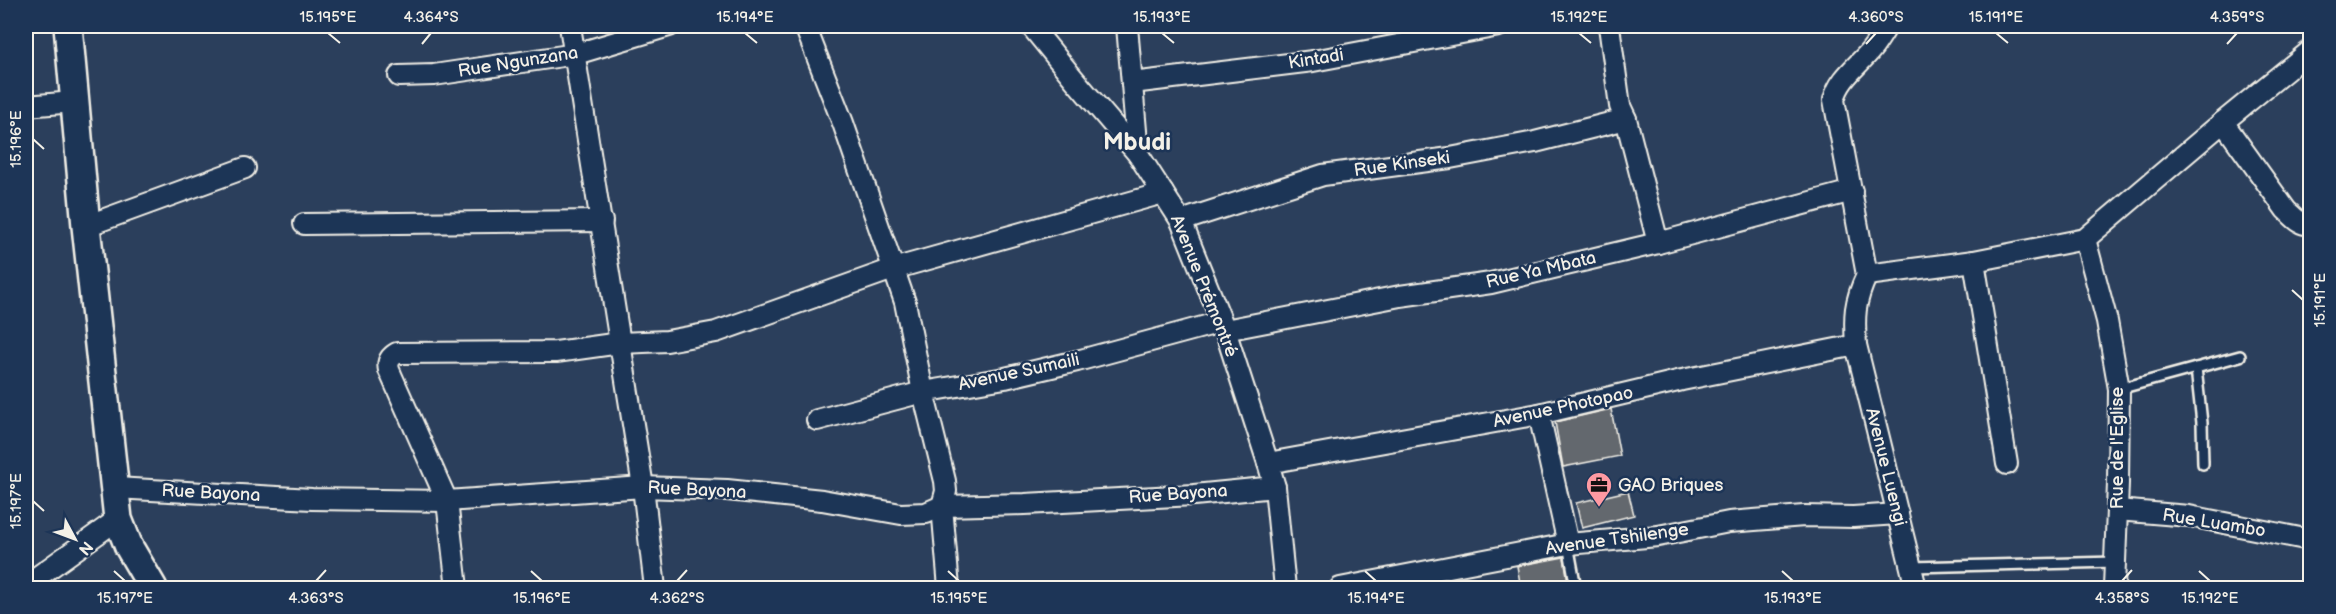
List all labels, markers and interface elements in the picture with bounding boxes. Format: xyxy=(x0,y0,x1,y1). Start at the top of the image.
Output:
text: 15.195°E xyxy=(299,8,357,27)
text: 4.364°S xyxy=(403,8,459,27)
text: 15.194°E xyxy=(716,8,774,27)
text: 15.193°E xyxy=(1133,8,1191,27)
text: 15.192°E xyxy=(1551,8,1608,27)
text: 4.360°S xyxy=(1848,8,1904,27)
text: 15.191°E xyxy=(1969,8,2023,27)
text: 4.359°S xyxy=(2210,8,2264,27)
street label: Rue Ngunzana xyxy=(456,42,580,82)
street label: Kintadi xyxy=(1287,44,1345,74)
text: 15.196°E xyxy=(7,110,26,168)
district label: Mbudi xyxy=(1103,128,1171,157)
street label: Rue Kinseki xyxy=(1353,147,1451,181)
street label: Avenue Prémontré xyxy=(1166,212,1242,360)
street label: Rue Ya Mbata xyxy=(1484,247,1598,293)
text: 15.191°E xyxy=(2311,273,2330,327)
street label: Avenue Sumaili xyxy=(956,349,1082,395)
street label: Avenue Photopao xyxy=(1491,382,1635,432)
street label: Rue de l'Eglise xyxy=(2107,387,2128,509)
street label: Avenue Luengi xyxy=(1861,406,1911,528)
office icon: GAO Briques xyxy=(1584,470,1614,508)
text: 15.197°E xyxy=(7,473,26,529)
place label: GAO Briques xyxy=(1618,475,1724,496)
street label: Rue Bayona xyxy=(647,477,747,503)
street label: Rue Bayona xyxy=(161,480,261,506)
street label: Rue Bayona xyxy=(1128,480,1228,508)
street label: Rue Luambo xyxy=(2161,504,2267,542)
north arrow xyxy=(45,509,105,569)
street label: Avenue Tshilenge xyxy=(1544,519,1690,559)
text: N xyxy=(74,537,96,559)
text: 15.197°E xyxy=(97,589,153,608)
text: 4.363°S xyxy=(288,589,344,608)
text: 15.196°E xyxy=(513,589,571,608)
text: 4.362°S xyxy=(650,589,704,608)
text: 15.195°E xyxy=(930,589,988,608)
text: 15.194°E xyxy=(1347,589,1405,608)
text: 15.193°E xyxy=(1764,589,1822,608)
text: 4.358°S xyxy=(2095,589,2149,608)
text: 15.192°E xyxy=(2182,589,2239,608)

